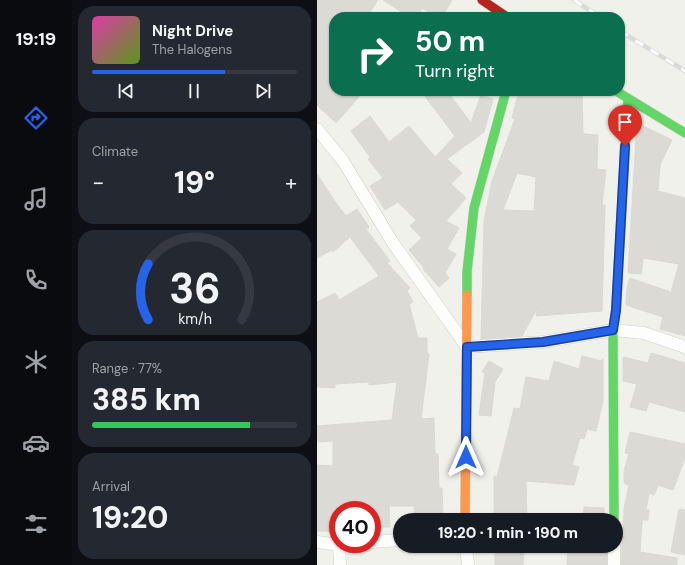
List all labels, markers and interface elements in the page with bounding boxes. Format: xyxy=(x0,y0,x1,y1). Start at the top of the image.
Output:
text: Night Drive xyxy=(152,21,233,41)
text: 50 m xyxy=(415,23,485,60)
text: 19:19 xyxy=(16,27,56,51)
icon: right xyxy=(349,28,401,80)
text: The Halogens xyxy=(152,41,232,58)
text: Turn right xyxy=(415,59,495,83)
icon: previous xyxy=(115,80,137,102)
icon: pause xyxy=(183,80,205,102)
icon: next xyxy=(252,80,274,102)
icon: directions xyxy=(22,104,50,132)
pin xyxy=(608,105,642,146)
icon: arrive xyxy=(614,111,636,133)
text: Climate xyxy=(92,143,138,160)
text: 19° xyxy=(174,163,215,202)
text: − xyxy=(92,168,104,197)
text: + xyxy=(285,168,297,197)
icon: music xyxy=(22,185,50,213)
text: 36 xyxy=(169,262,220,316)
icon: phone xyxy=(22,266,50,294)
text: km/h xyxy=(178,310,211,328)
icon: climate xyxy=(22,348,50,376)
text: Range · 77% xyxy=(92,360,162,377)
text: 385 km xyxy=(92,380,201,419)
icon: car xyxy=(22,429,50,457)
position arrow xyxy=(445,436,487,478)
text: Arrival xyxy=(92,478,130,495)
text: 19:20 xyxy=(92,498,168,537)
speed limit sign: 40 xyxy=(329,501,381,553)
icon: filters xyxy=(22,510,50,538)
text: 19:20 · 1 min · 190 m xyxy=(438,523,578,543)

